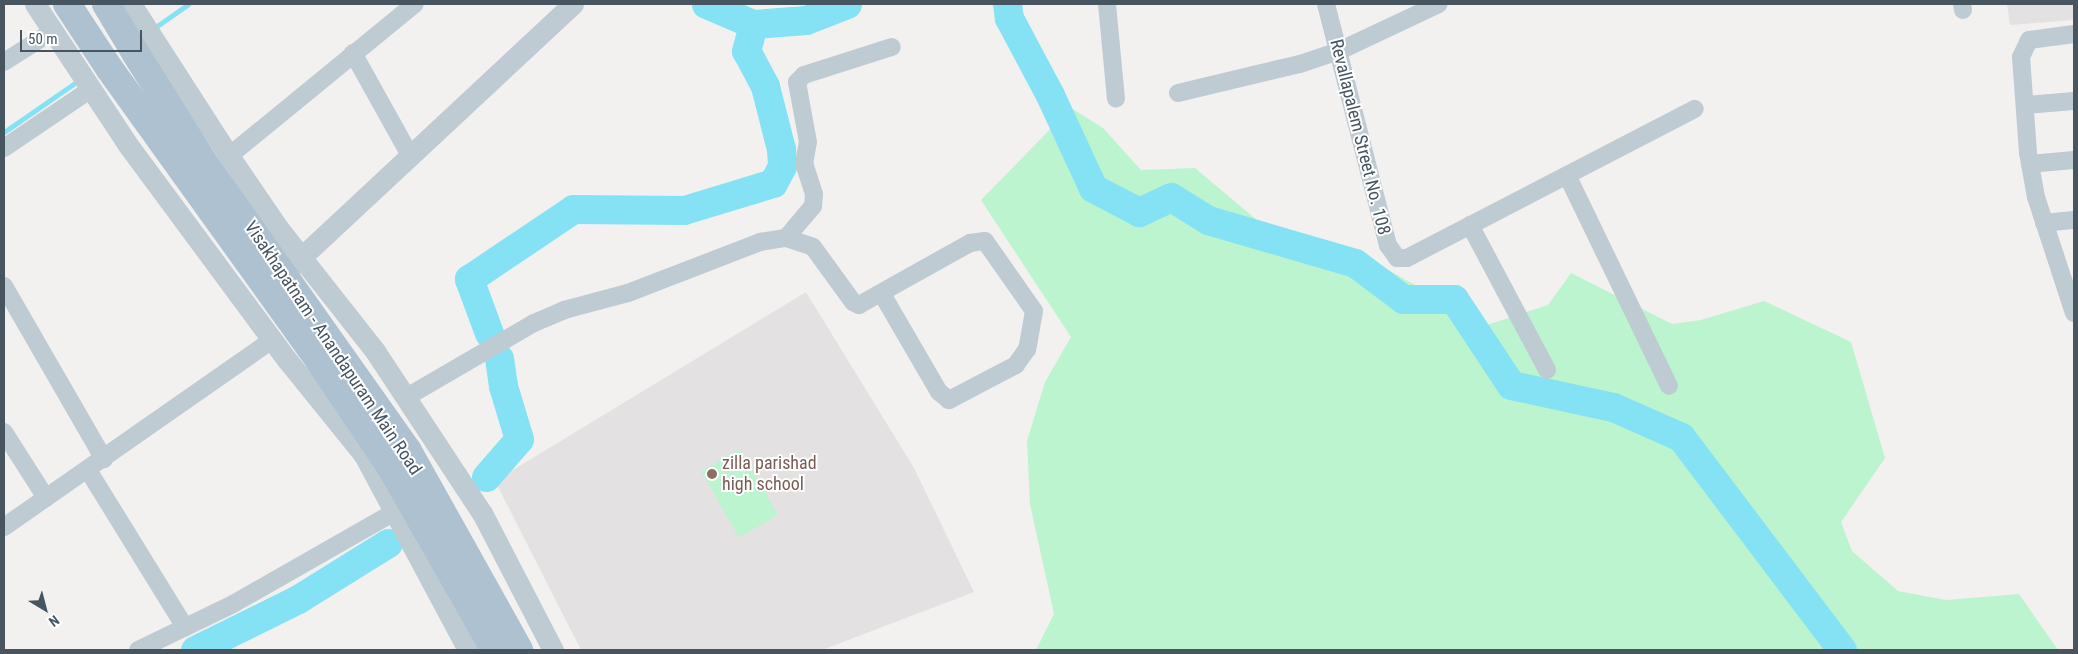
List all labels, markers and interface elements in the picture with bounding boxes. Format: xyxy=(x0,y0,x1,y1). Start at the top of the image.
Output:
scale bar xyxy=(22,20,145,52)
text: 50 m xyxy=(28,30,58,48)
street label: Revallapalem Street No. 108 xyxy=(1325,37,1395,237)
street label: Visakhapatnam - Anandapuram Main Road xyxy=(240,217,426,479)
place label: zilla parishad high school xyxy=(722,453,817,496)
marker: zilla parishad high school xyxy=(706,468,718,480)
north arrow xyxy=(20,584,70,634)
text: N xyxy=(46,612,62,630)

